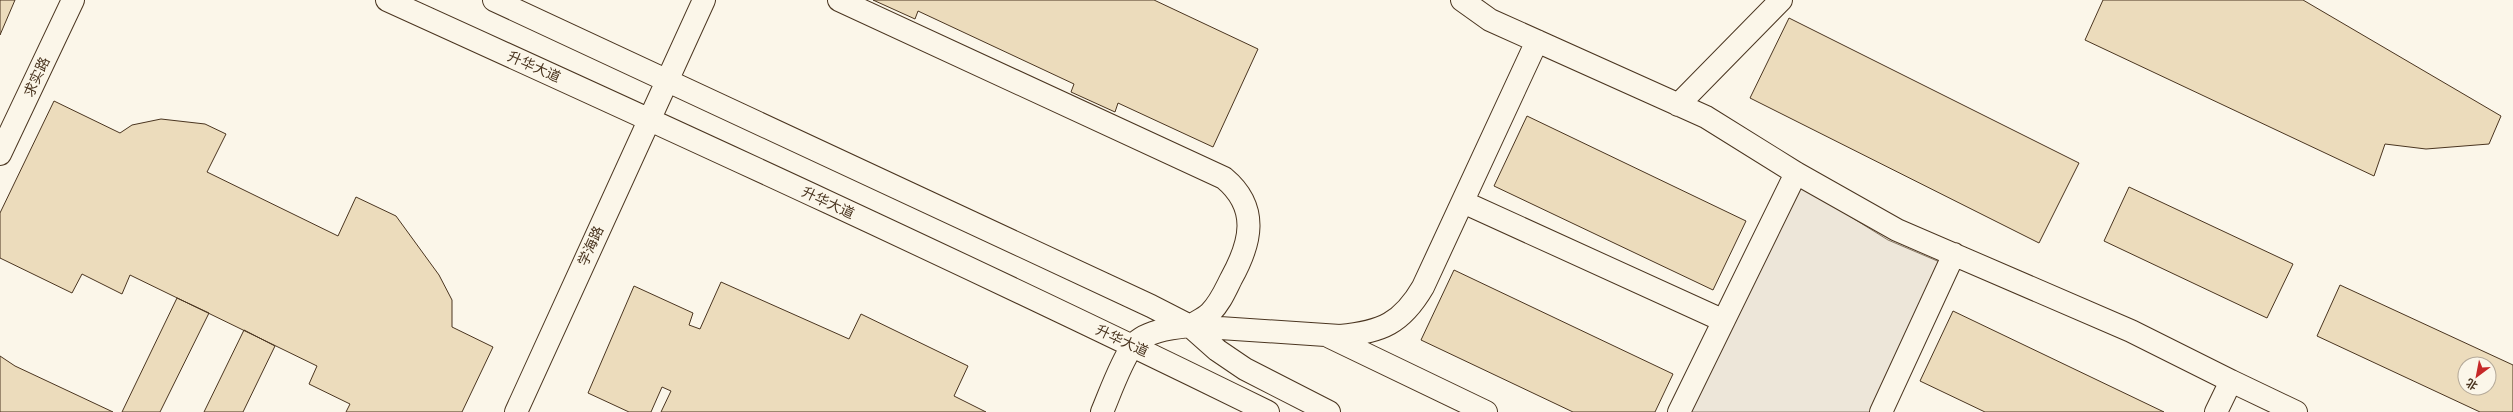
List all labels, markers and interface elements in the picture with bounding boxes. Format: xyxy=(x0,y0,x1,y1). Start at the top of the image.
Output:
street label: 升华大道 xyxy=(505,48,563,86)
street label: 求实路 xyxy=(20,54,54,100)
street label: 升华大道 xyxy=(799,183,857,223)
street label: 学海路 xyxy=(575,223,607,269)
street label: 升华大道 xyxy=(1093,321,1151,361)
north arrow xyxy=(2457,356,2497,396)
text: 北 xyxy=(2464,376,2480,392)

